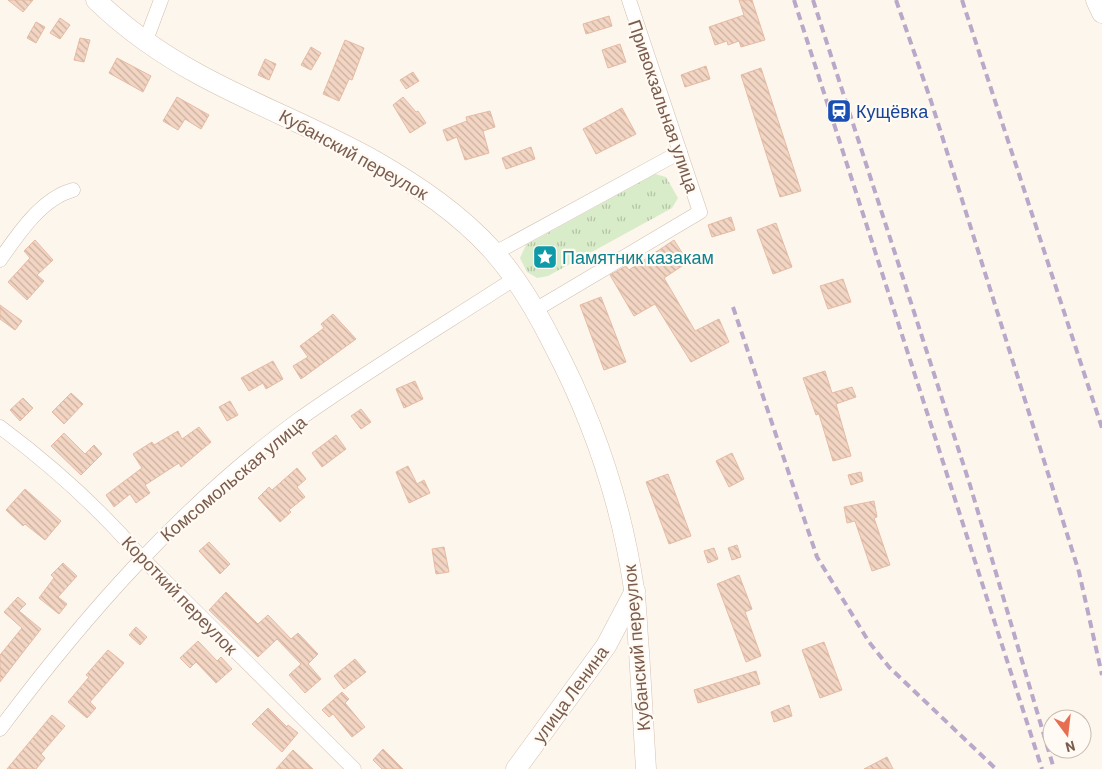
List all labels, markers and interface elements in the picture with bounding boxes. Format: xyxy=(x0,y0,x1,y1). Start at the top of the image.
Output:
street label: Привокзальная улица xyxy=(624,17,704,196)
station icon: Кущёвка xyxy=(826,98,852,124)
place label: Кущёвка xyxy=(856,100,929,122)
street label: Кубанский переулок xyxy=(276,104,432,204)
place icon: Памятник казакам xyxy=(532,244,558,270)
place label: Памятник казакам xyxy=(562,246,714,268)
street label: Комсомольская улица xyxy=(155,410,311,546)
street label: Короткий переулок xyxy=(118,531,242,659)
street label: Кубанский переулок xyxy=(618,564,654,732)
street label: улица Ленина xyxy=(527,640,613,747)
north arrow xyxy=(1042,709,1092,759)
text: N xyxy=(1064,738,1077,756)

